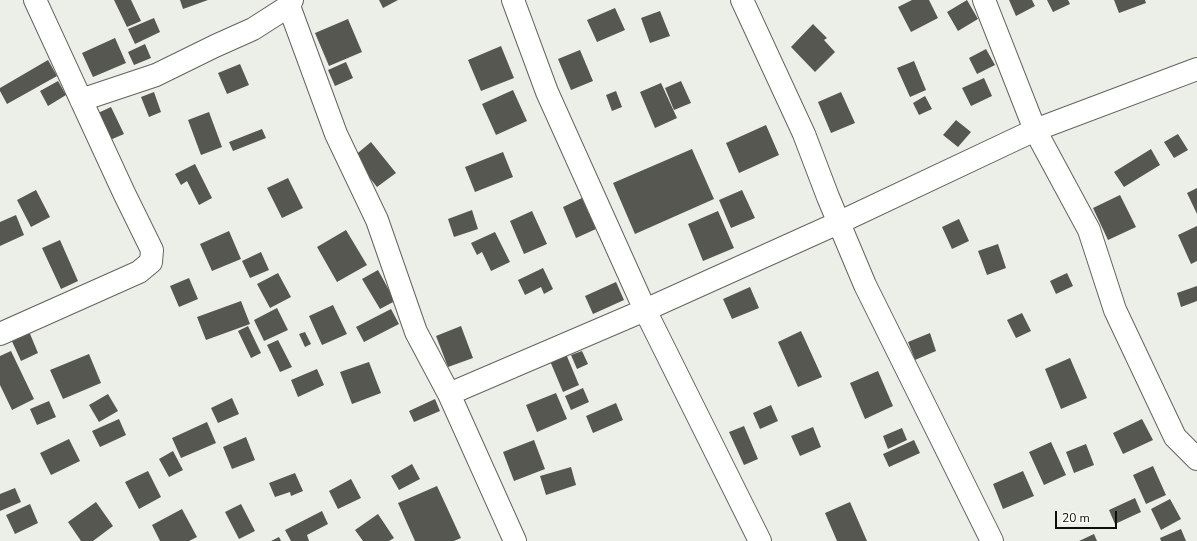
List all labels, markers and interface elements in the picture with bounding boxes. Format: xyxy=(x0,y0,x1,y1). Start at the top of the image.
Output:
scale bar xyxy=(1057,503,1119,529)
text: 20 m xyxy=(1062,510,1090,526)

